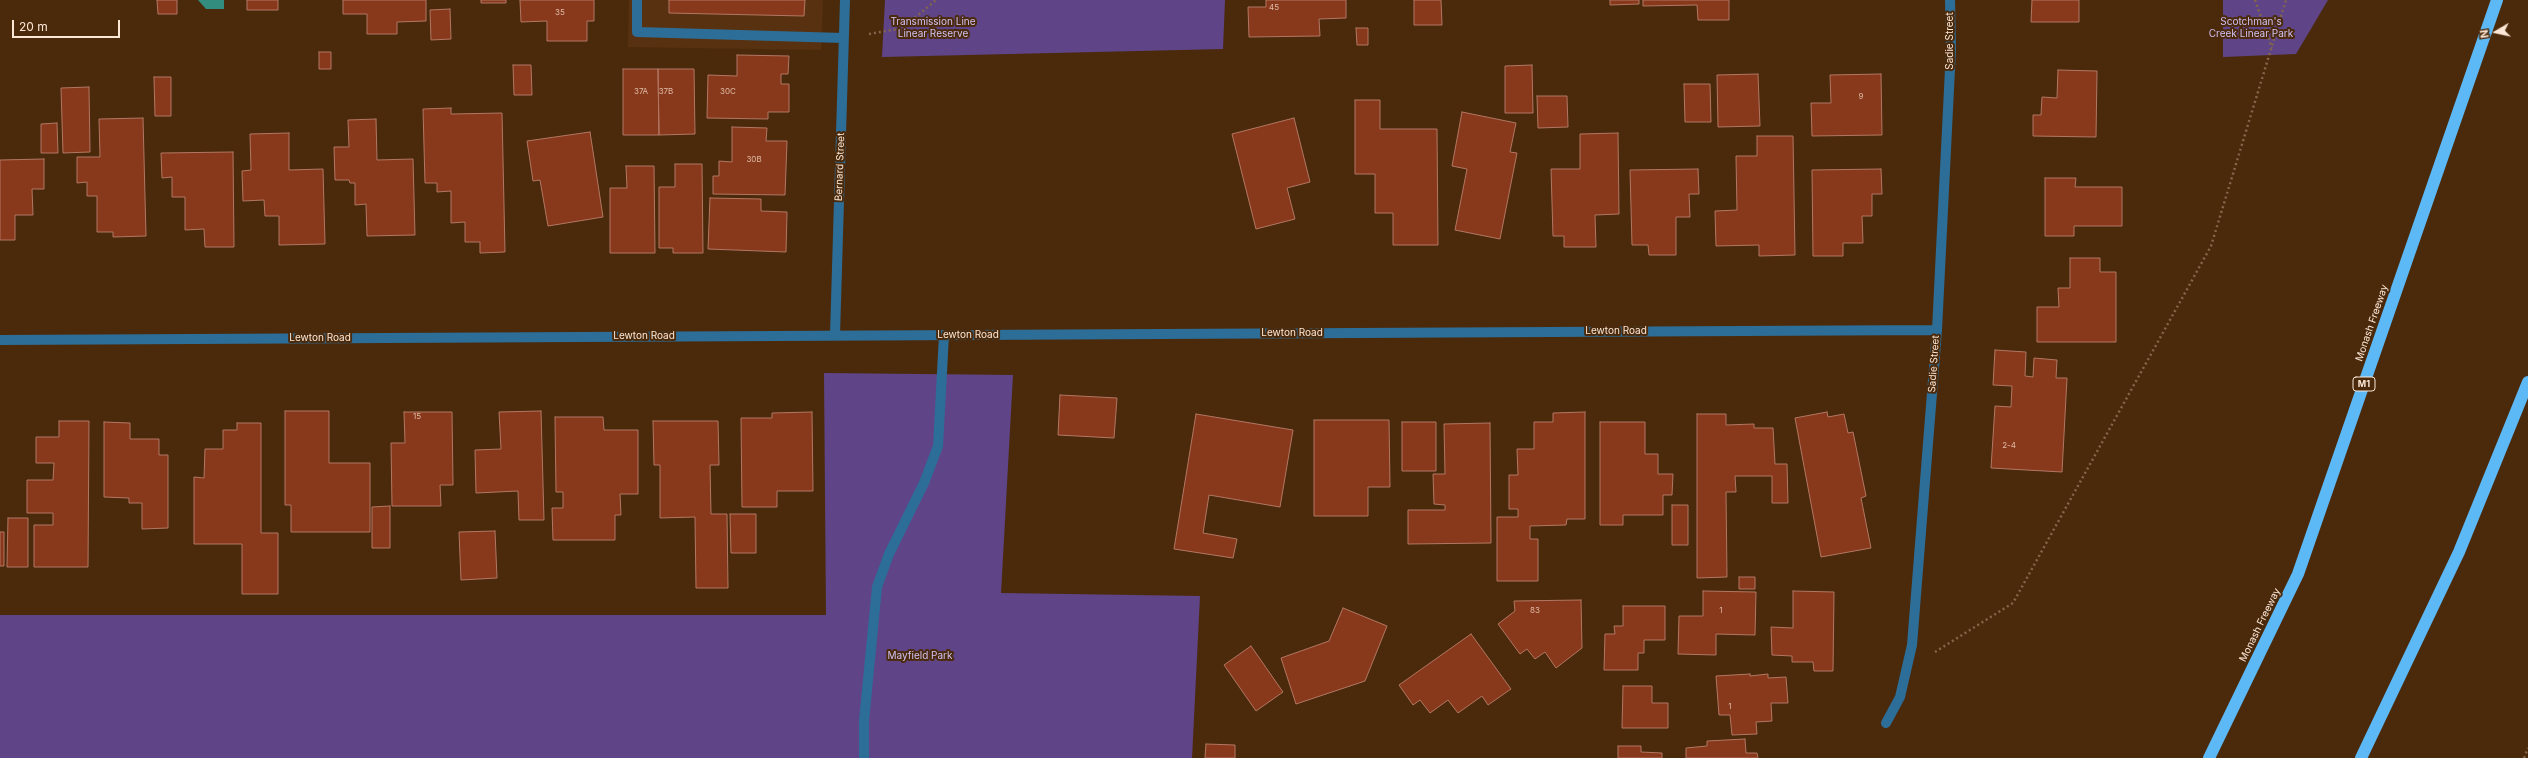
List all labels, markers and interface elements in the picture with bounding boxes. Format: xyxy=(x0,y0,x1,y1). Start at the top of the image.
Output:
house number: 45 xyxy=(1269,3,1279,13)
house number: 35 xyxy=(555,8,565,18)
scale bar xyxy=(14,12,122,38)
street label: Sadie Street xyxy=(1944,12,1956,70)
north arrow xyxy=(2476,12,2516,52)
park label: Transmission Line Linear Reserve xyxy=(890,16,976,40)
park label: Scotchman's Creek Linear Park xyxy=(2209,16,2293,40)
text: 20 m xyxy=(19,19,48,34)
text: N xyxy=(2477,29,2492,39)
house number: 37A xyxy=(634,87,648,97)
house number: 37B xyxy=(659,87,673,97)
house number: 30C xyxy=(720,87,736,97)
house number: 9 xyxy=(1859,92,1863,102)
street label: Bernard Street xyxy=(833,133,847,201)
house number: 30B xyxy=(746,155,762,165)
street label: Monash Freeway xyxy=(2353,283,2391,363)
street label: Lewton Road xyxy=(1585,325,1647,337)
street label: Lewton Road xyxy=(1261,327,1323,339)
street label: Lewton Road xyxy=(937,329,999,341)
street label: Lewton Road xyxy=(613,330,675,342)
street label: Lewton Road xyxy=(289,332,351,344)
street label: Sadie Street xyxy=(1926,335,1942,393)
road number: M1 xyxy=(2353,377,2375,391)
house number: 15 xyxy=(413,412,421,422)
house number: 2-4 xyxy=(2002,441,2016,451)
street label: Monash Freeway xyxy=(2237,586,2283,664)
house number: 83 xyxy=(1530,606,1540,616)
house number: 1 xyxy=(1719,606,1723,616)
park label: Mayfield Park xyxy=(888,650,952,662)
house number: 1 xyxy=(1728,702,1732,712)

